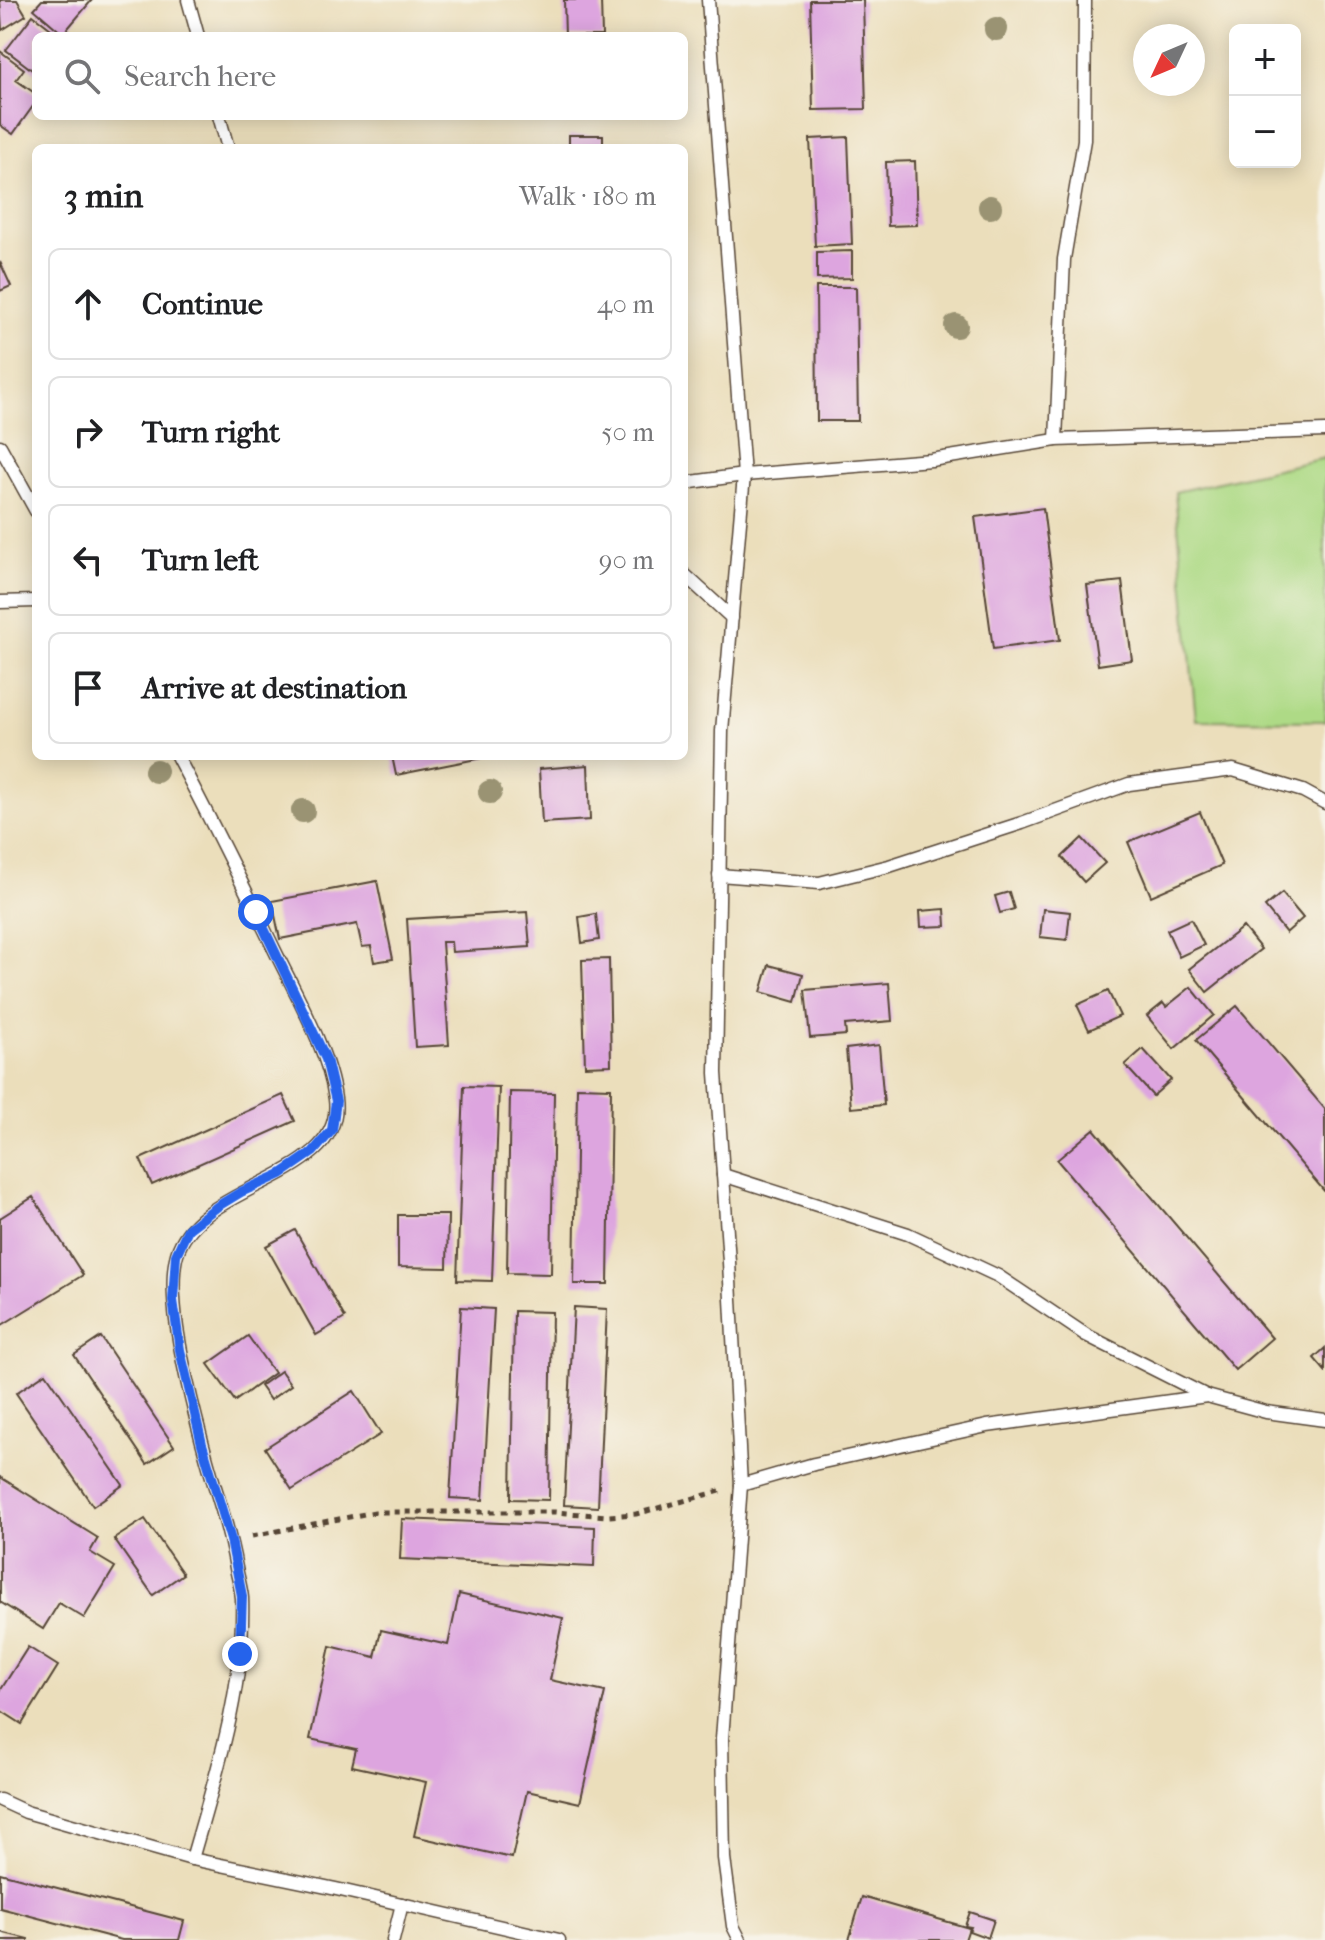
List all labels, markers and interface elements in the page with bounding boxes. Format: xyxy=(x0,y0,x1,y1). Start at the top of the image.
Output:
north arrow xyxy=(1133,24,1205,96)
map controls xyxy=(1229,24,1301,168)
button: + xyxy=(1229,24,1301,96)
search box xyxy=(32,32,688,120)
icon: search xyxy=(60,54,104,98)
text: Search here xyxy=(124,59,276,94)
button: − xyxy=(1229,96,1301,168)
text: 3 min xyxy=(64,176,143,216)
text: Walk · 180 m xyxy=(519,181,656,212)
icon: ahead xyxy=(66,282,110,326)
text: Continue xyxy=(142,287,263,322)
text: 40 m xyxy=(597,289,654,320)
icon: right xyxy=(66,410,110,454)
text: Turn right xyxy=(142,415,280,450)
text: 50 m xyxy=(601,417,654,448)
icon: left xyxy=(66,538,110,582)
text: Turn left xyxy=(142,543,259,578)
text: 90 m xyxy=(599,545,654,576)
icon: arrive xyxy=(66,666,110,710)
text: Arrive at destination xyxy=(142,671,407,706)
route start xyxy=(238,894,274,930)
route end xyxy=(222,1636,258,1672)

